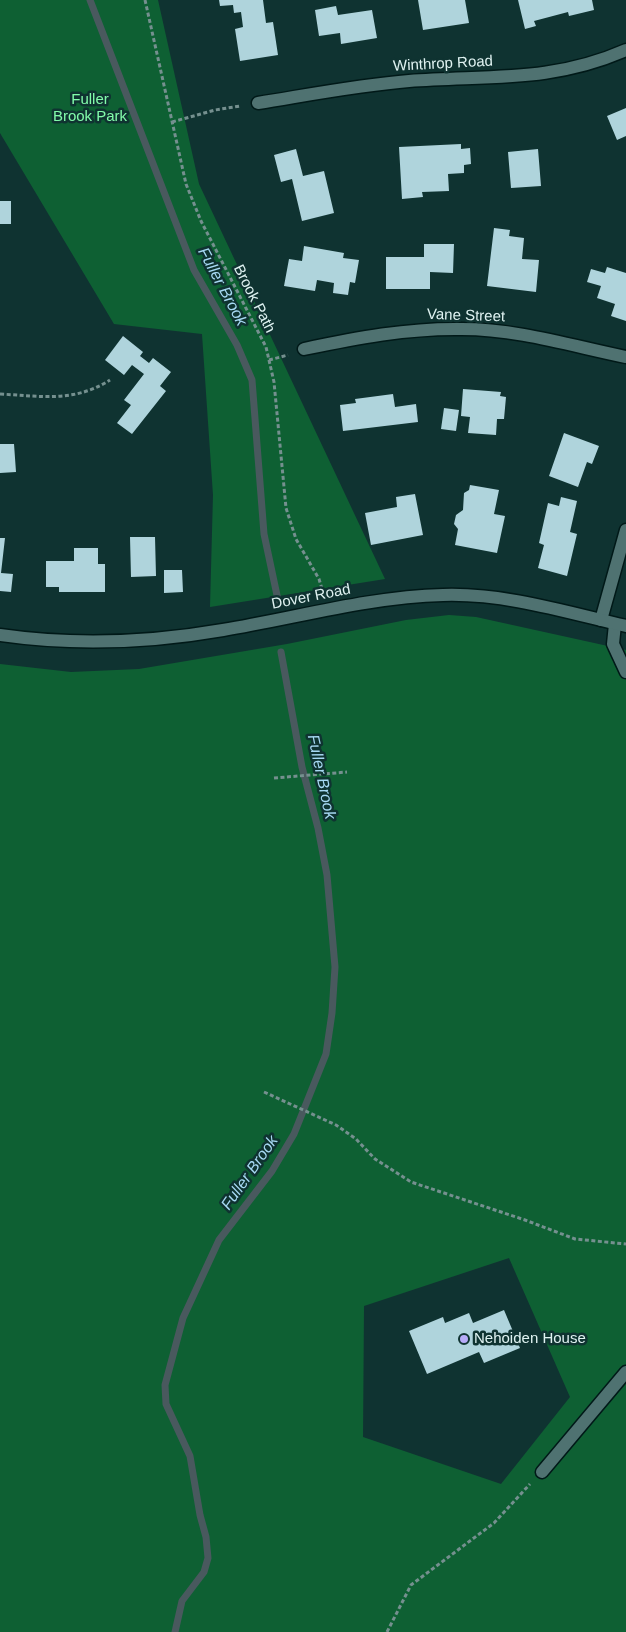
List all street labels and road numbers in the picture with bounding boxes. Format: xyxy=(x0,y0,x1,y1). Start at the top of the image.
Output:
street label: Winthrop Road xyxy=(393,52,493,76)
street label: Brook Path xyxy=(229,262,279,336)
street label: Vane Street xyxy=(427,306,505,326)
street label: Dover Road xyxy=(270,581,352,613)

